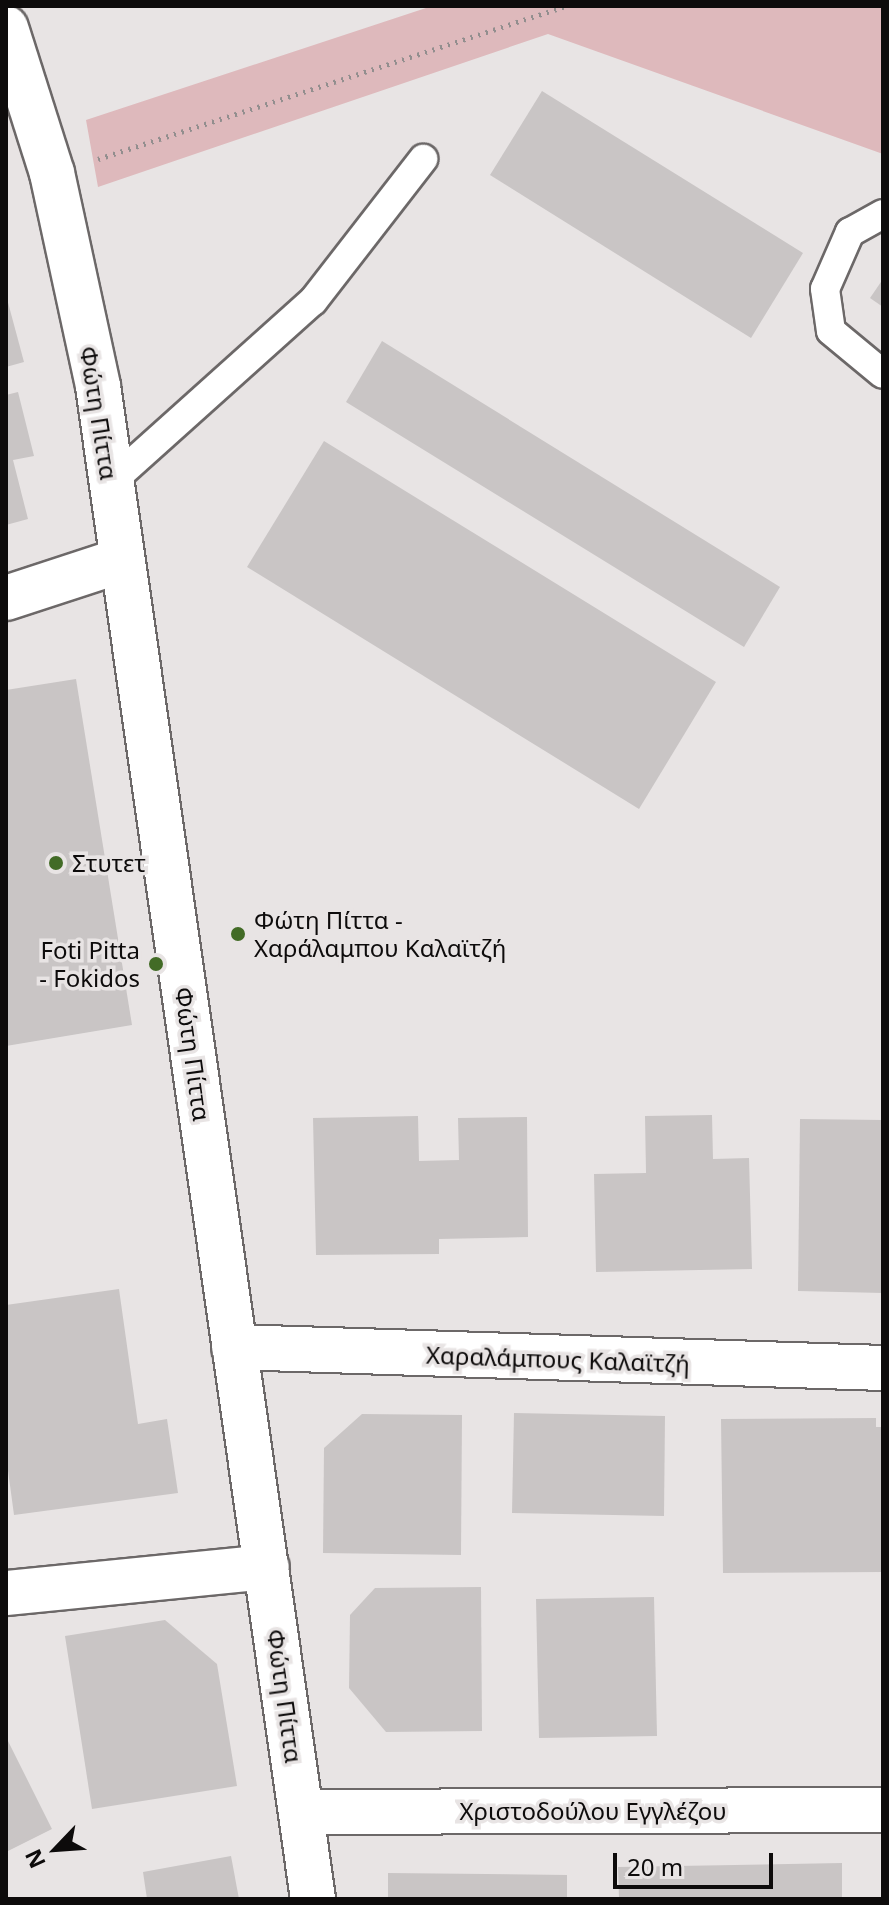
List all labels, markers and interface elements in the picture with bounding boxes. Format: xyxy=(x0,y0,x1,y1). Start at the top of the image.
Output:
street label: Φώτη Πίττα xyxy=(74,344,124,482)
place label: Στυτετ xyxy=(72,849,146,877)
marker: Στυτετ xyxy=(47,854,65,872)
place label: Φώτη Πίττα - Χαράλαμπου Καλαϊτζή xyxy=(254,906,506,962)
marker: Φώτη Πίττα - Χαράλαμπου Καλαϊτζή xyxy=(229,925,247,943)
place label: Foti Pitta - Fokidos xyxy=(39,936,140,992)
marker: Foti Pitta - Fokidos xyxy=(147,955,165,973)
street label: Φώτη Πίττα xyxy=(169,985,217,1123)
street label: Χαραλάμπους Καλαϊτζή xyxy=(426,1340,690,1378)
street label: Φώτη Πίττα xyxy=(261,1627,309,1765)
street label: Χριστοδούλου Εγγλέζου xyxy=(460,1797,726,1825)
north arrow xyxy=(16,1809,96,1889)
scale bar xyxy=(617,1837,777,1887)
text: N xyxy=(17,1845,52,1874)
text: 20 m xyxy=(627,1850,683,1883)

